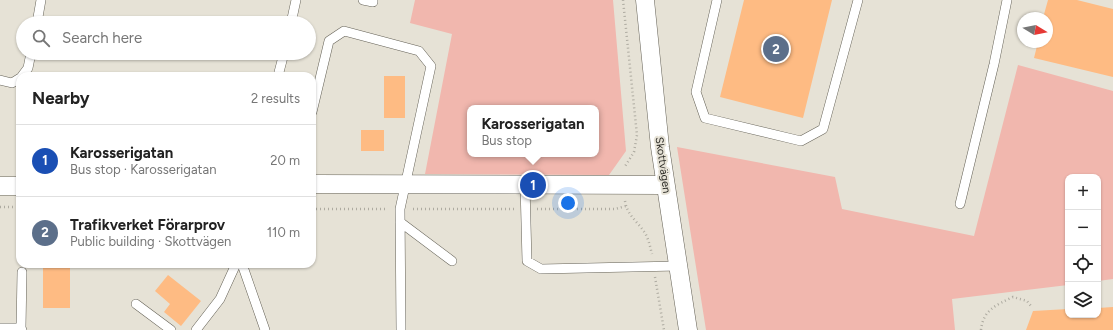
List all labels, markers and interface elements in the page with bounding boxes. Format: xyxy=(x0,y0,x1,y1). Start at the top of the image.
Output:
north arrow xyxy=(1017,12,1053,48)
search box xyxy=(16,16,316,60)
icon: search xyxy=(30,27,52,49)
text: Search here xyxy=(62,29,142,47)
pin: 2 xyxy=(763,34,789,64)
text: Nearby xyxy=(32,88,90,108)
text: 2 results xyxy=(251,91,300,106)
popup xyxy=(467,105,599,157)
text: Karosserigatan xyxy=(481,115,585,133)
text: Bus stop xyxy=(481,133,532,148)
street label: Skottvägen xyxy=(653,136,673,194)
text: Karosserigatan xyxy=(70,144,173,162)
text: 1 xyxy=(42,153,48,168)
text: 20 m xyxy=(270,153,300,168)
text: Bus stop · Karosserigatan xyxy=(70,162,216,177)
pin: 1 xyxy=(520,170,546,200)
map controls xyxy=(1065,174,1101,318)
button: + xyxy=(1065,174,1101,210)
your location xyxy=(558,193,578,213)
button: − xyxy=(1065,210,1101,246)
text: Trafikverket Förarprov xyxy=(70,216,225,234)
text: 2 xyxy=(41,225,49,240)
text: 110 m xyxy=(267,225,300,240)
text: Public building · Skottvägen xyxy=(70,234,231,249)
button: locate xyxy=(1065,246,1101,282)
button: layers xyxy=(1065,282,1101,318)

